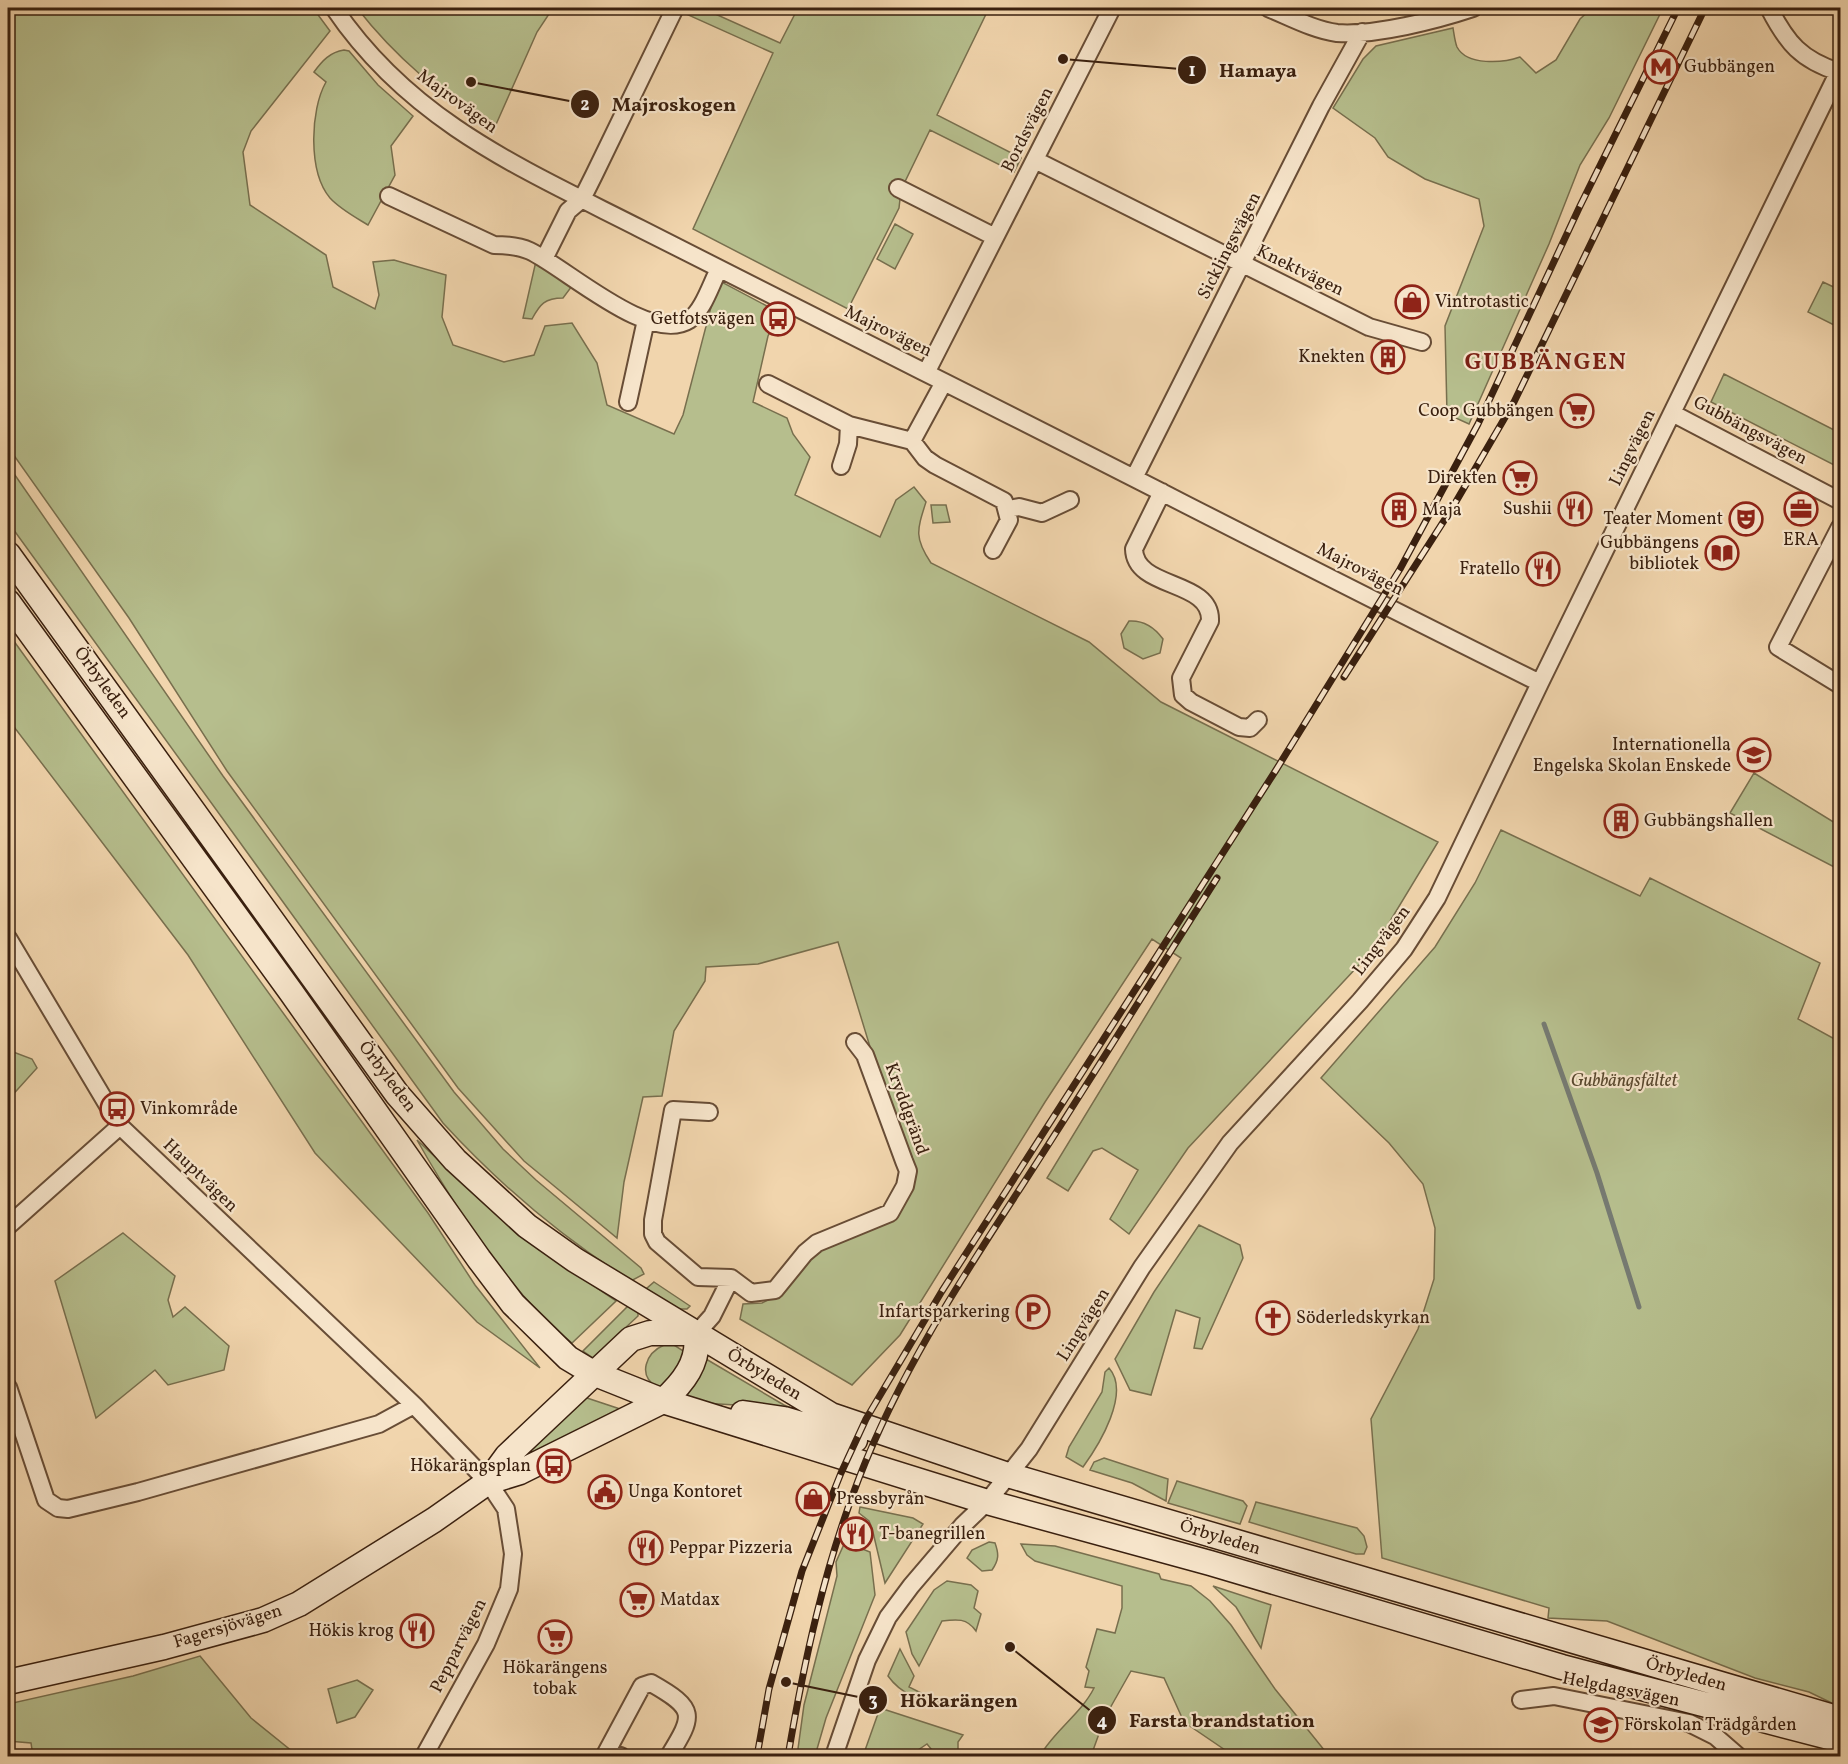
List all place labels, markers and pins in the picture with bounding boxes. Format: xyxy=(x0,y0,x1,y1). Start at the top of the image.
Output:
metro station icon: Gubbängen xyxy=(1643,49,1679,85)
callout: Hamaya xyxy=(1177,51,1309,89)
place label: Gubbängen xyxy=(1684,55,1775,80)
callout: Majroskogen xyxy=(570,85,748,123)
shop icon: Vintrotastic xyxy=(1394,284,1430,320)
place label: Vintrotastic xyxy=(1435,290,1529,315)
bus stop icon: Getfotsvägen xyxy=(760,301,796,337)
place label: Getfotsvägen xyxy=(651,307,755,332)
building icon: Knekten xyxy=(1370,339,1406,375)
place label: Knekten xyxy=(1298,345,1365,370)
supermarket icon: Coop Gubbängen xyxy=(1559,393,1595,429)
place label: Coop Gubbängen xyxy=(1418,399,1554,424)
supermarket icon: Direkten xyxy=(1502,460,1538,496)
place label: Direkten xyxy=(1427,466,1497,491)
restaurant icon: Sushii xyxy=(1557,491,1593,527)
office icon: ERA xyxy=(1783,491,1819,527)
building icon: Maja xyxy=(1381,492,1417,528)
place label: Sushii xyxy=(1503,497,1552,522)
place label: Maja xyxy=(1422,498,1462,523)
theatre icon: Teater Moment xyxy=(1728,501,1764,537)
place label: Teater Moment xyxy=(1603,507,1723,532)
place label: ERA xyxy=(1783,528,1819,553)
place label: Gubbängens bibliotek xyxy=(1600,531,1699,577)
library icon: Gubbängens bibliotek xyxy=(1704,535,1740,571)
restaurant icon: Fratello xyxy=(1525,551,1561,587)
place label: Fratello xyxy=(1459,557,1520,582)
place label: Internationella Engelska Skolan Enskede xyxy=(1533,733,1731,779)
school or university icon: Internationella Engelska Skolan Enskede xyxy=(1736,737,1772,773)
building icon: Gubbängshallen xyxy=(1603,803,1639,839)
place label: Gubbängshallen xyxy=(1644,809,1773,834)
bus stop icon: Vinkområde xyxy=(99,1091,135,1127)
place label: Vinkområde xyxy=(140,1097,238,1122)
parking icon: Infartsparkering xyxy=(1015,1294,1051,1330)
place label: Infartsparkering xyxy=(878,1300,1010,1325)
church icon: Söderledskyrkan xyxy=(1255,1300,1291,1336)
place label: Söderledskyrkan xyxy=(1296,1306,1430,1331)
bus stop icon: Hökarängsplan xyxy=(536,1448,572,1484)
place label: Hökarängsplan xyxy=(410,1454,531,1479)
public building icon: Unga Kontoret xyxy=(587,1474,623,1510)
place label: Unga Kontoret xyxy=(628,1480,743,1505)
shop icon: Pressbyrån xyxy=(795,1481,831,1517)
place label: Pressbyrån xyxy=(836,1487,925,1512)
restaurant icon: T-banegrillen xyxy=(838,1516,874,1552)
place label: T-banegrillen xyxy=(879,1522,986,1547)
restaurant icon: Peppar Pizzeria xyxy=(628,1530,664,1566)
place label: Peppar Pizzeria xyxy=(669,1536,793,1561)
supermarket icon: Matdax xyxy=(619,1582,655,1618)
place label: Matdax xyxy=(660,1588,720,1613)
restaurant icon: Hökis krog xyxy=(399,1613,435,1649)
place label: Hökis krog xyxy=(308,1619,394,1644)
supermarket icon: Hökarängens tobak xyxy=(537,1619,573,1655)
place label: Hökarängens tobak xyxy=(502,1656,608,1702)
callout: Hökarängen xyxy=(858,1681,1030,1719)
callout: Farsta brandstation xyxy=(1087,1701,1327,1739)
school or university icon: Förskolan Trädgården xyxy=(1583,1707,1619,1743)
place label: Förskolan Trädgården xyxy=(1624,1713,1797,1738)

